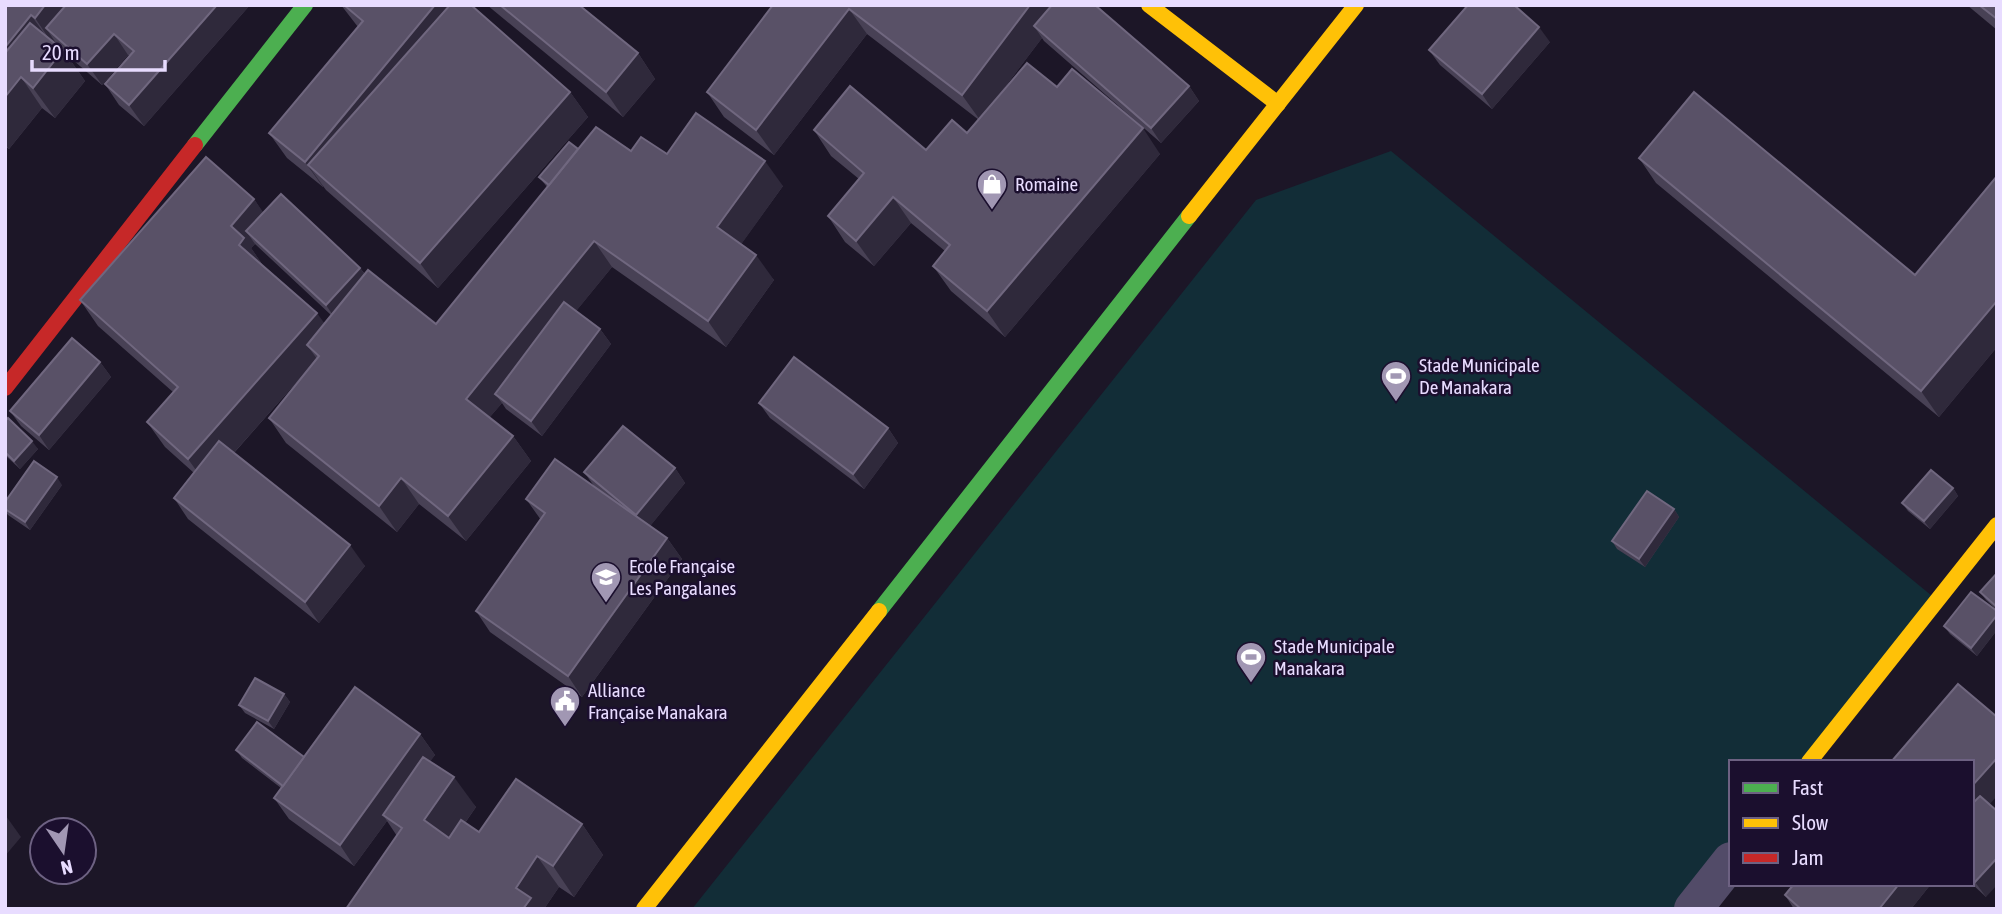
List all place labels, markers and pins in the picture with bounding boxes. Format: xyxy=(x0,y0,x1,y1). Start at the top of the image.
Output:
shop icon: Romaine xyxy=(975,167,1009,211)
place label: Romaine xyxy=(1015,173,1078,195)
place label: Stade Municipale De Manakara xyxy=(1419,354,1540,398)
sports icon: Stade Municipale De Manakara xyxy=(1379,359,1413,403)
place label: Ecole Française Les Pangalanes xyxy=(629,555,737,599)
school or university icon: Ecole Française Les Pangalanes xyxy=(589,560,623,604)
place label: Stade Municipale Manakara xyxy=(1274,635,1395,679)
sports icon: Stade Municipale Manakara xyxy=(1234,640,1268,684)
place label: Alliance Française Manakara xyxy=(588,679,728,723)
public building icon: Alliance Française Manakara xyxy=(548,684,582,728)

